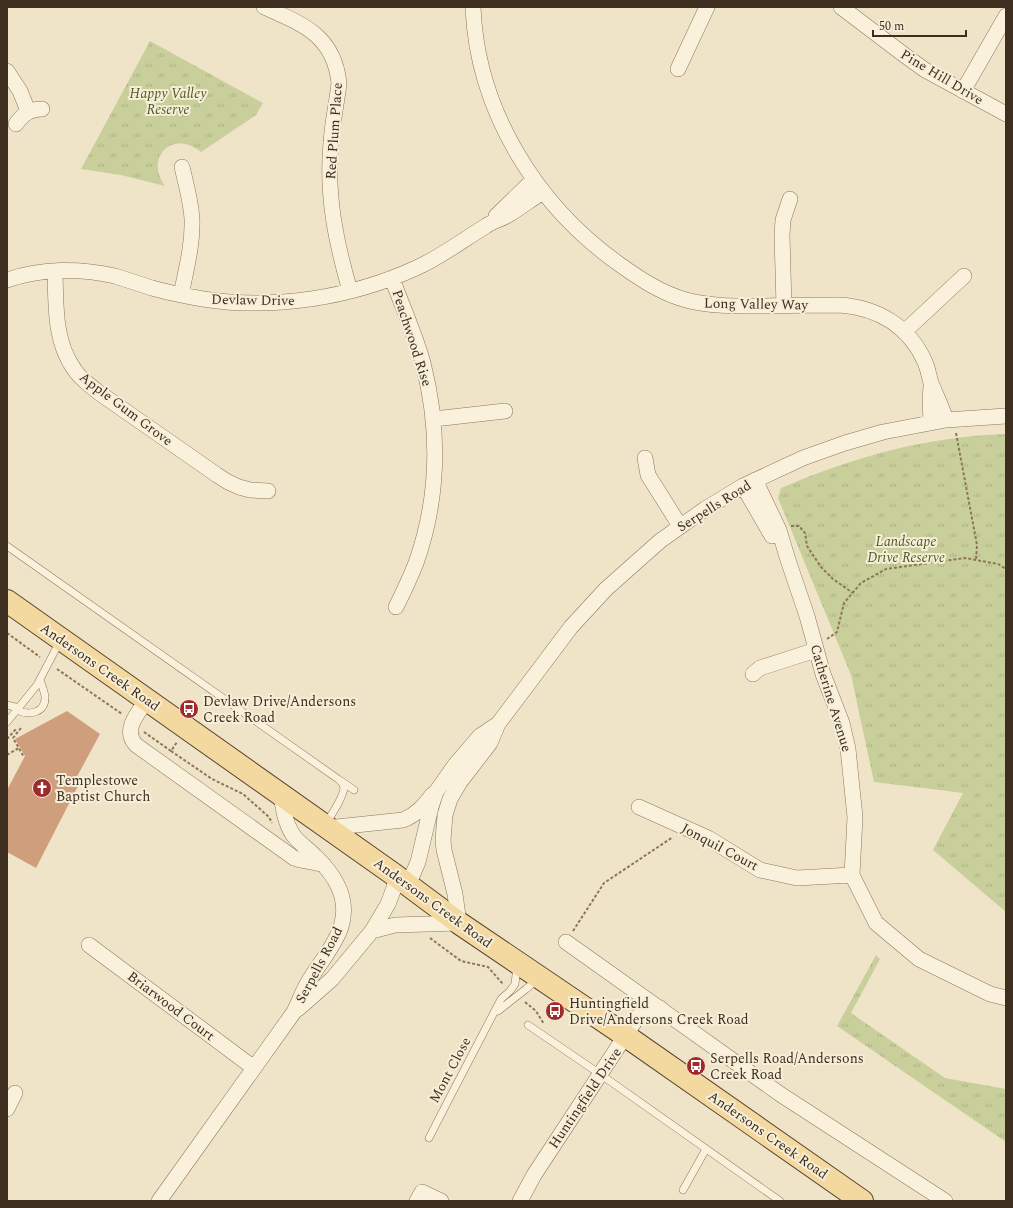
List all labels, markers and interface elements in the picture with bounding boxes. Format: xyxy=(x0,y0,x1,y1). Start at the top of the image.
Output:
scale bar xyxy=(873,12,966,38)
text: 50 m xyxy=(879,17,904,36)
street label: Pine Hill Drive xyxy=(897,44,988,110)
street label: Red Plum Place xyxy=(320,82,348,180)
park label: Happy Valley Reserve xyxy=(130,83,207,120)
street label: Peachwood Rise xyxy=(386,287,438,389)
street label: Devlaw Drive xyxy=(211,289,295,311)
street label: Long Valley Way xyxy=(704,293,810,315)
street label: Apple Gum Grove xyxy=(75,367,177,451)
street label: Serpells Road xyxy=(673,475,755,537)
park label: Landscape Drive Reserve xyxy=(867,531,945,568)
street label: Andersons Creek Road xyxy=(36,618,164,716)
street label: Catherine Avenue xyxy=(805,642,857,755)
place label: Devlaw Drive/Andersons Creek Road xyxy=(203,691,356,728)
bus stop icon: Devlaw Drive/Andersons Creek Road xyxy=(178,698,200,720)
place label: Templestowe Baptist Church xyxy=(56,770,150,807)
church icon: Templestowe Baptist Church xyxy=(31,777,53,799)
street label: Jonquil Court xyxy=(678,818,762,876)
street label: Andersons Creek Road xyxy=(369,853,497,953)
street label: Serpells Road xyxy=(290,923,348,1007)
street label: Briarwood Court xyxy=(123,966,219,1046)
place label: Huntingfield Drive/Andersons Creek Road xyxy=(569,993,749,1030)
bus stop icon: Huntingfield Drive/Andersons Creek Road xyxy=(544,1000,566,1022)
street label: Mont Close xyxy=(424,1033,476,1107)
street label: Huntingfield Drive xyxy=(543,1043,627,1153)
place label: Serpells Road/Andersons Creek Road xyxy=(710,1048,864,1085)
bus stop icon: Serpells Road/Andersons Creek Road xyxy=(685,1055,707,1077)
street label: Andersons Creek Road xyxy=(704,1086,832,1184)

